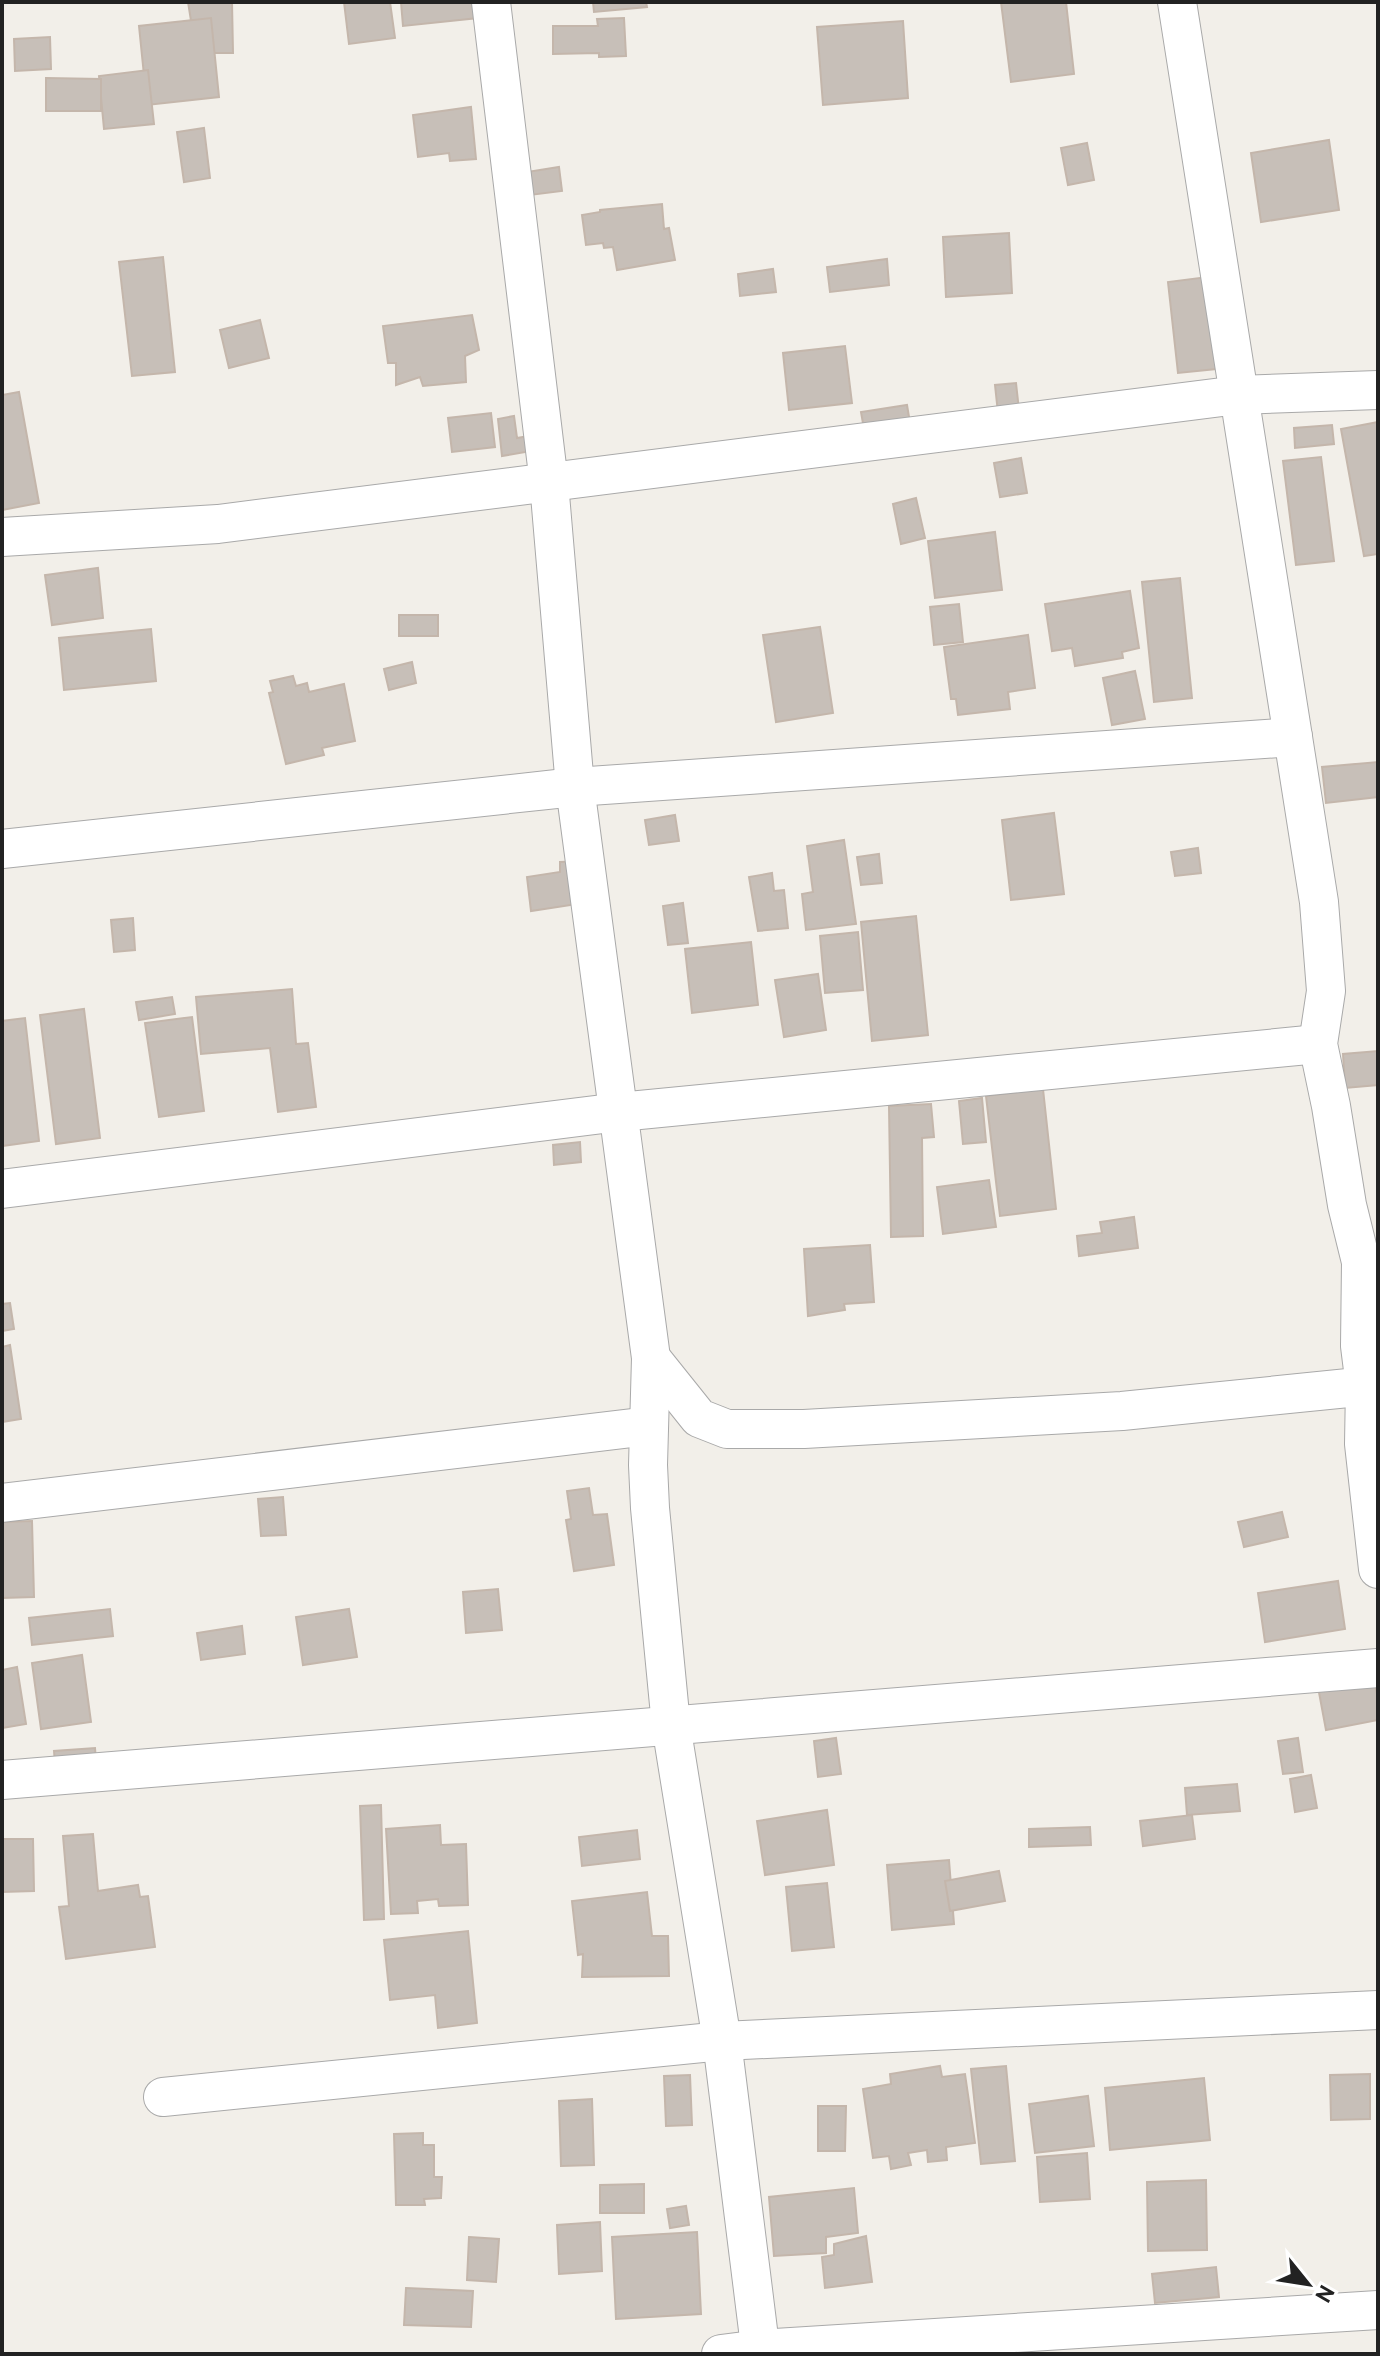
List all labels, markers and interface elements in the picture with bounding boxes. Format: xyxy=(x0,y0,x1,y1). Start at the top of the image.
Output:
north arrow xyxy=(1268,2244,1348,2324)
text: N xyxy=(1308,2279,1339,2306)

